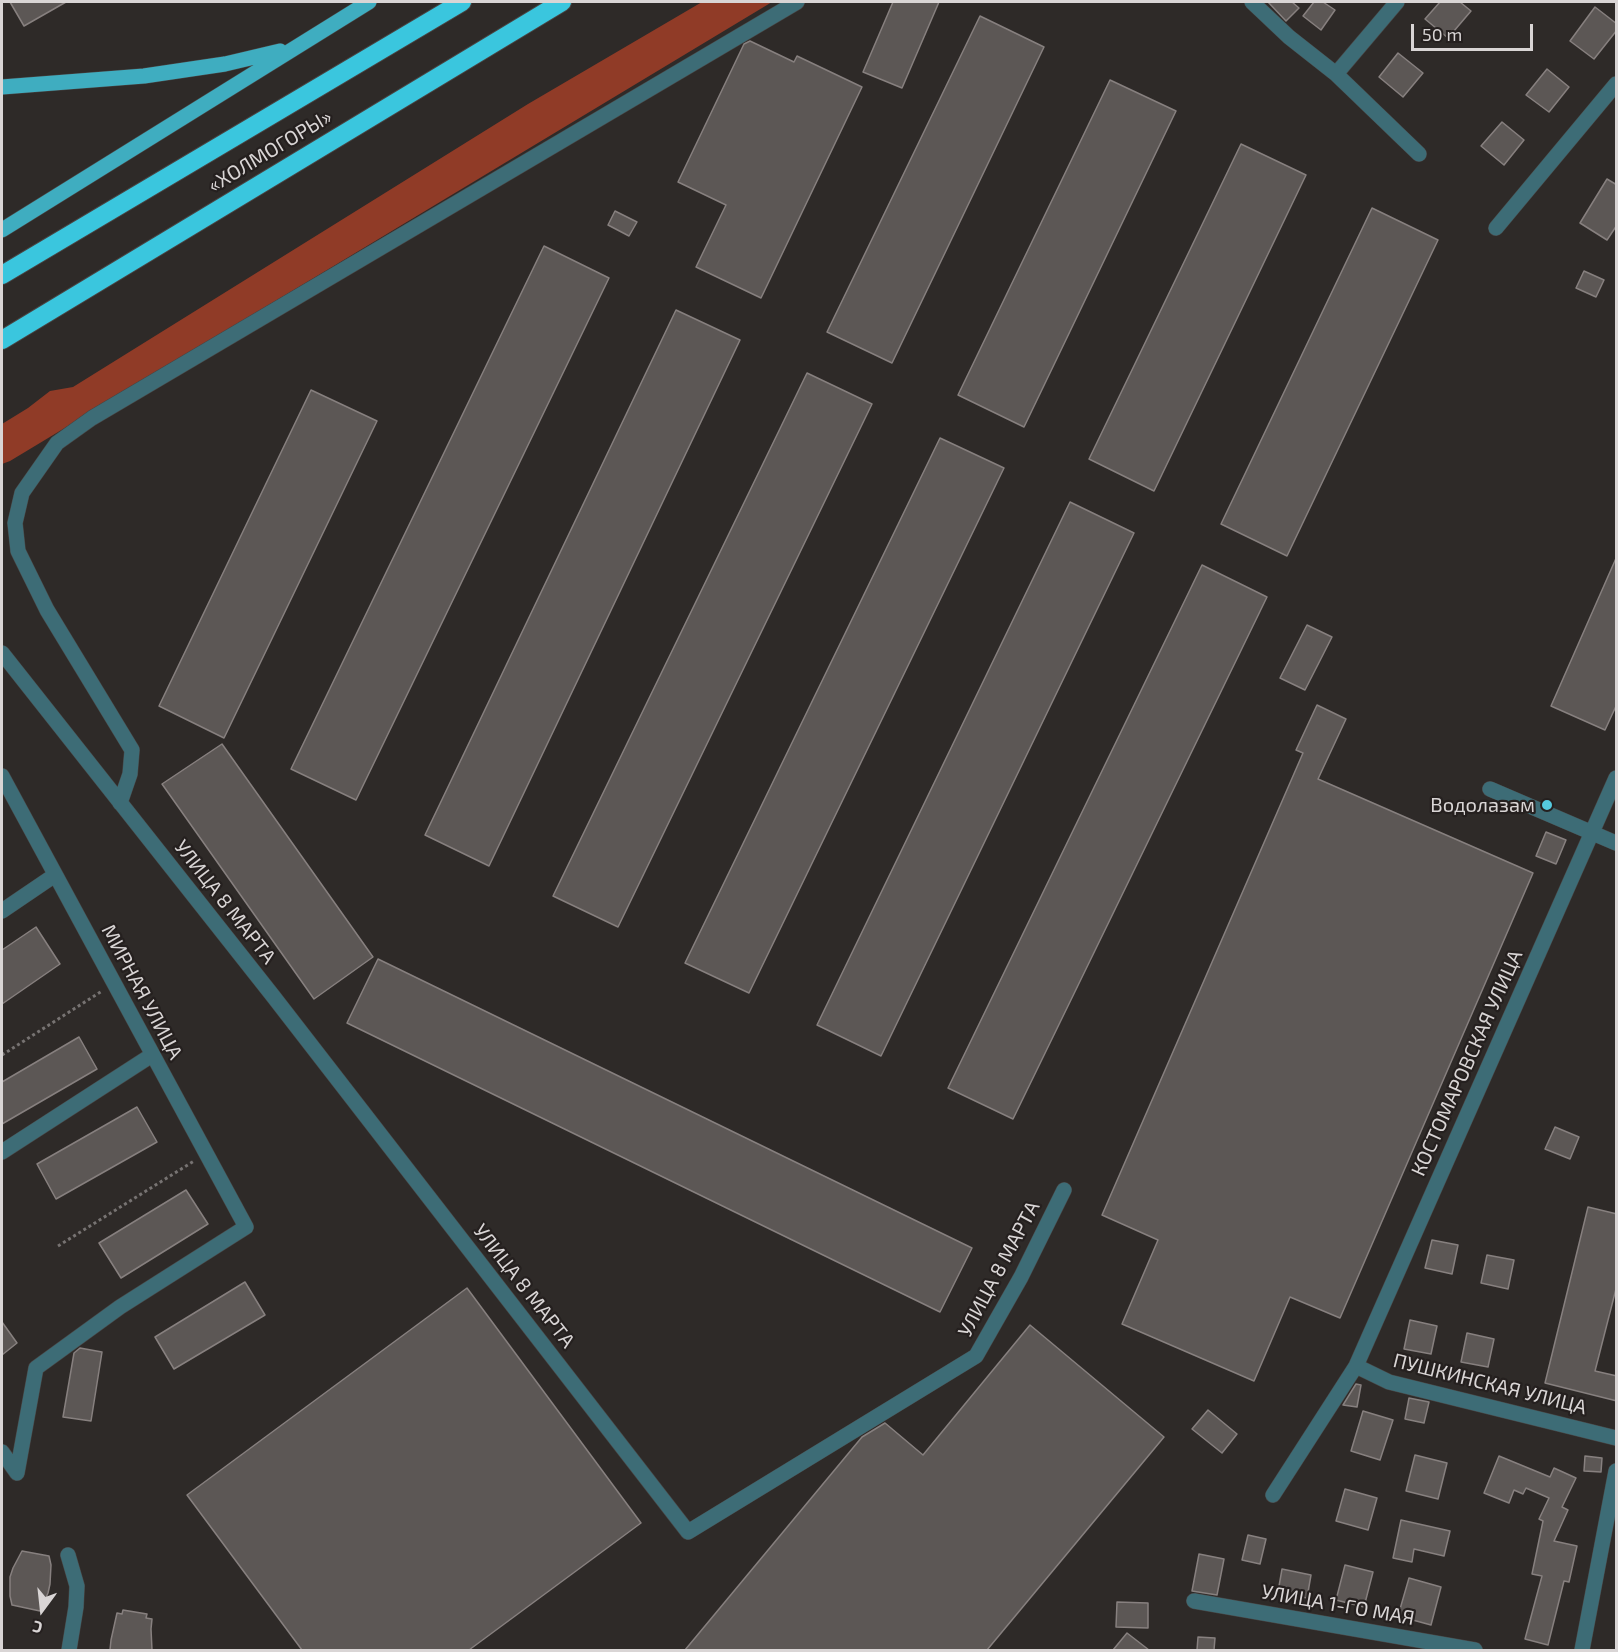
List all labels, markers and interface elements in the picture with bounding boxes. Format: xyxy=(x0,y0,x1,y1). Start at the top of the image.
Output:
scale bar xyxy=(1414,12,1536,50)
text: 50 m xyxy=(1422,23,1462,45)
street label: «ХОЛМОГОРЫ» xyxy=(204,105,336,197)
place label: Водолазам xyxy=(1430,793,1535,817)
marker: Водолазам xyxy=(1540,798,1554,812)
street label: УЛИЦА 8 МАРТА xyxy=(169,835,281,969)
street label: МИРНАЯ УЛИЦА xyxy=(96,921,188,1063)
street label: КОСТОМАРОВСКАЯ УЛИЦА xyxy=(1406,946,1528,1180)
street label: УЛИЦА 8 МАРТА xyxy=(953,1197,1045,1341)
street label: УЛИЦА 8 МАРТА xyxy=(468,1219,580,1353)
street label: ПУШКИНСКАЯ УЛИЦА xyxy=(1391,1348,1589,1420)
north arrow xyxy=(12,1580,72,1640)
street label: УЛИЦА 1-ГО МАЯ xyxy=(1260,1580,1416,1630)
text: С xyxy=(30,1617,44,1638)

